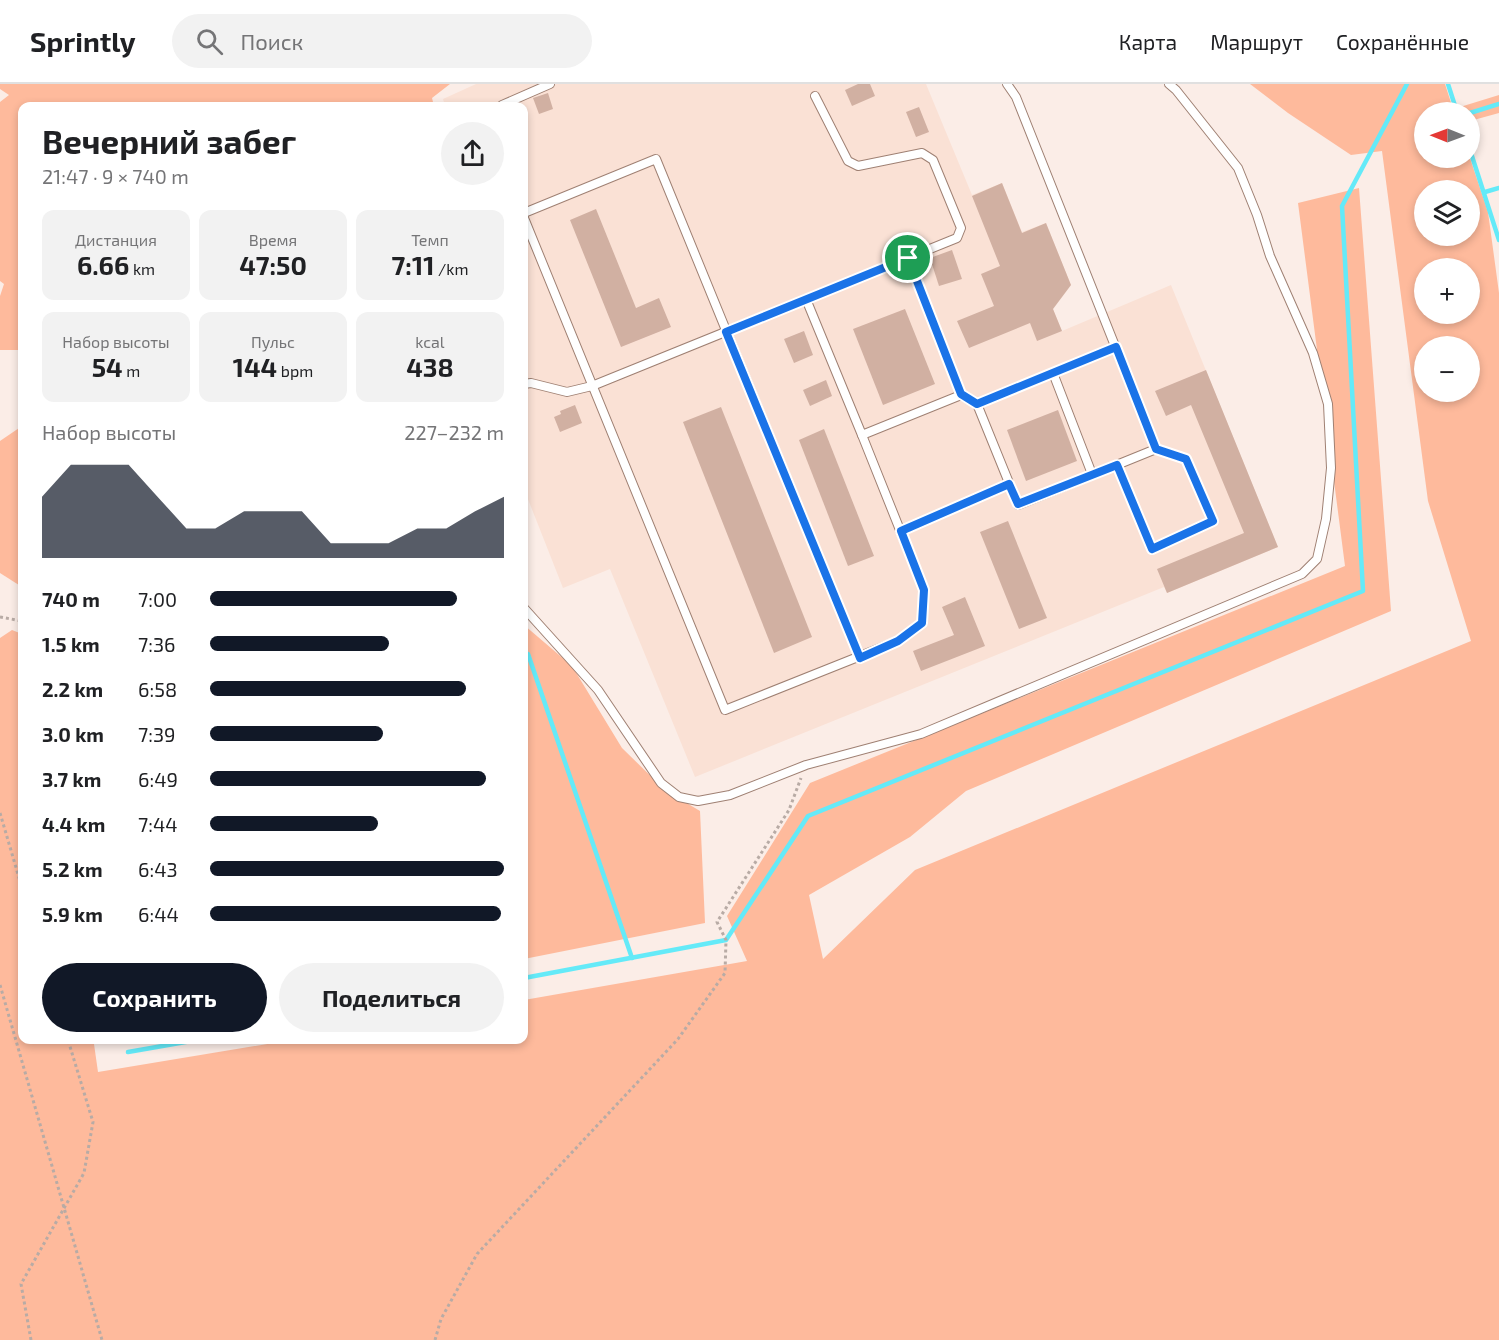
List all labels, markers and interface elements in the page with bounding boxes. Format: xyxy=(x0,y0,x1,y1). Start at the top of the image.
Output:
search box xyxy=(172,14,592,68)
text: Sprintly xyxy=(30,24,136,58)
icon: search xyxy=(193,25,226,58)
text: Поиск xyxy=(241,28,303,54)
text: Карта xyxy=(1119,29,1177,54)
text: Маршрут xyxy=(1210,29,1303,54)
text: Сохранённые xyxy=(1336,29,1469,54)
north arrow xyxy=(1414,102,1480,168)
map controls xyxy=(1414,102,1480,402)
text: Вечерний забег xyxy=(42,121,296,161)
button: share xyxy=(441,122,504,185)
text: 21:47 · 9 × 740 m xyxy=(42,164,189,188)
button: layers xyxy=(1414,180,1480,246)
text: Дистанция xyxy=(75,230,157,249)
text: Время xyxy=(249,230,297,249)
text: Темп xyxy=(411,230,449,249)
pin xyxy=(882,232,933,283)
icon: arrive xyxy=(891,241,924,274)
text: 6.66 xyxy=(77,249,129,280)
text: 47:50 xyxy=(239,249,307,280)
text: 7:11 xyxy=(392,249,434,280)
button: + xyxy=(1414,258,1480,324)
text: km xyxy=(129,259,155,278)
text: /km xyxy=(434,259,468,278)
text: Набор высоты xyxy=(62,332,170,351)
text: Пульс xyxy=(251,332,295,351)
text: kcal xyxy=(415,332,445,351)
button: − xyxy=(1414,336,1480,402)
text: 54 xyxy=(92,351,123,382)
text: 144 xyxy=(233,351,277,382)
text: 438 xyxy=(406,351,454,382)
text: m xyxy=(123,361,140,380)
text: bpm xyxy=(277,361,313,380)
text: Набор высоты xyxy=(42,420,176,444)
text: 227–232 m xyxy=(404,420,504,444)
text: 740 m xyxy=(42,587,100,611)
text: 7:00 xyxy=(138,587,177,611)
text: 1.5 km xyxy=(42,632,100,656)
text: 7:36 xyxy=(138,632,176,656)
text: 2.2 km xyxy=(42,677,103,701)
text: 6:58 xyxy=(138,677,177,701)
text: 3.0 km xyxy=(42,722,104,746)
text: 7:39 xyxy=(138,722,176,746)
text: 3.7 km xyxy=(42,767,101,791)
text: 6:49 xyxy=(138,767,178,791)
text: 4.4 km xyxy=(42,812,105,836)
text: 7:44 xyxy=(138,812,178,836)
text: 5.2 km xyxy=(42,857,103,881)
text: 6:43 xyxy=(138,857,178,881)
text: 5.9 km xyxy=(42,902,103,926)
text: 6:44 xyxy=(138,902,179,926)
button: Сохранить xyxy=(42,963,267,1032)
button: Поделиться xyxy=(279,963,504,1032)

